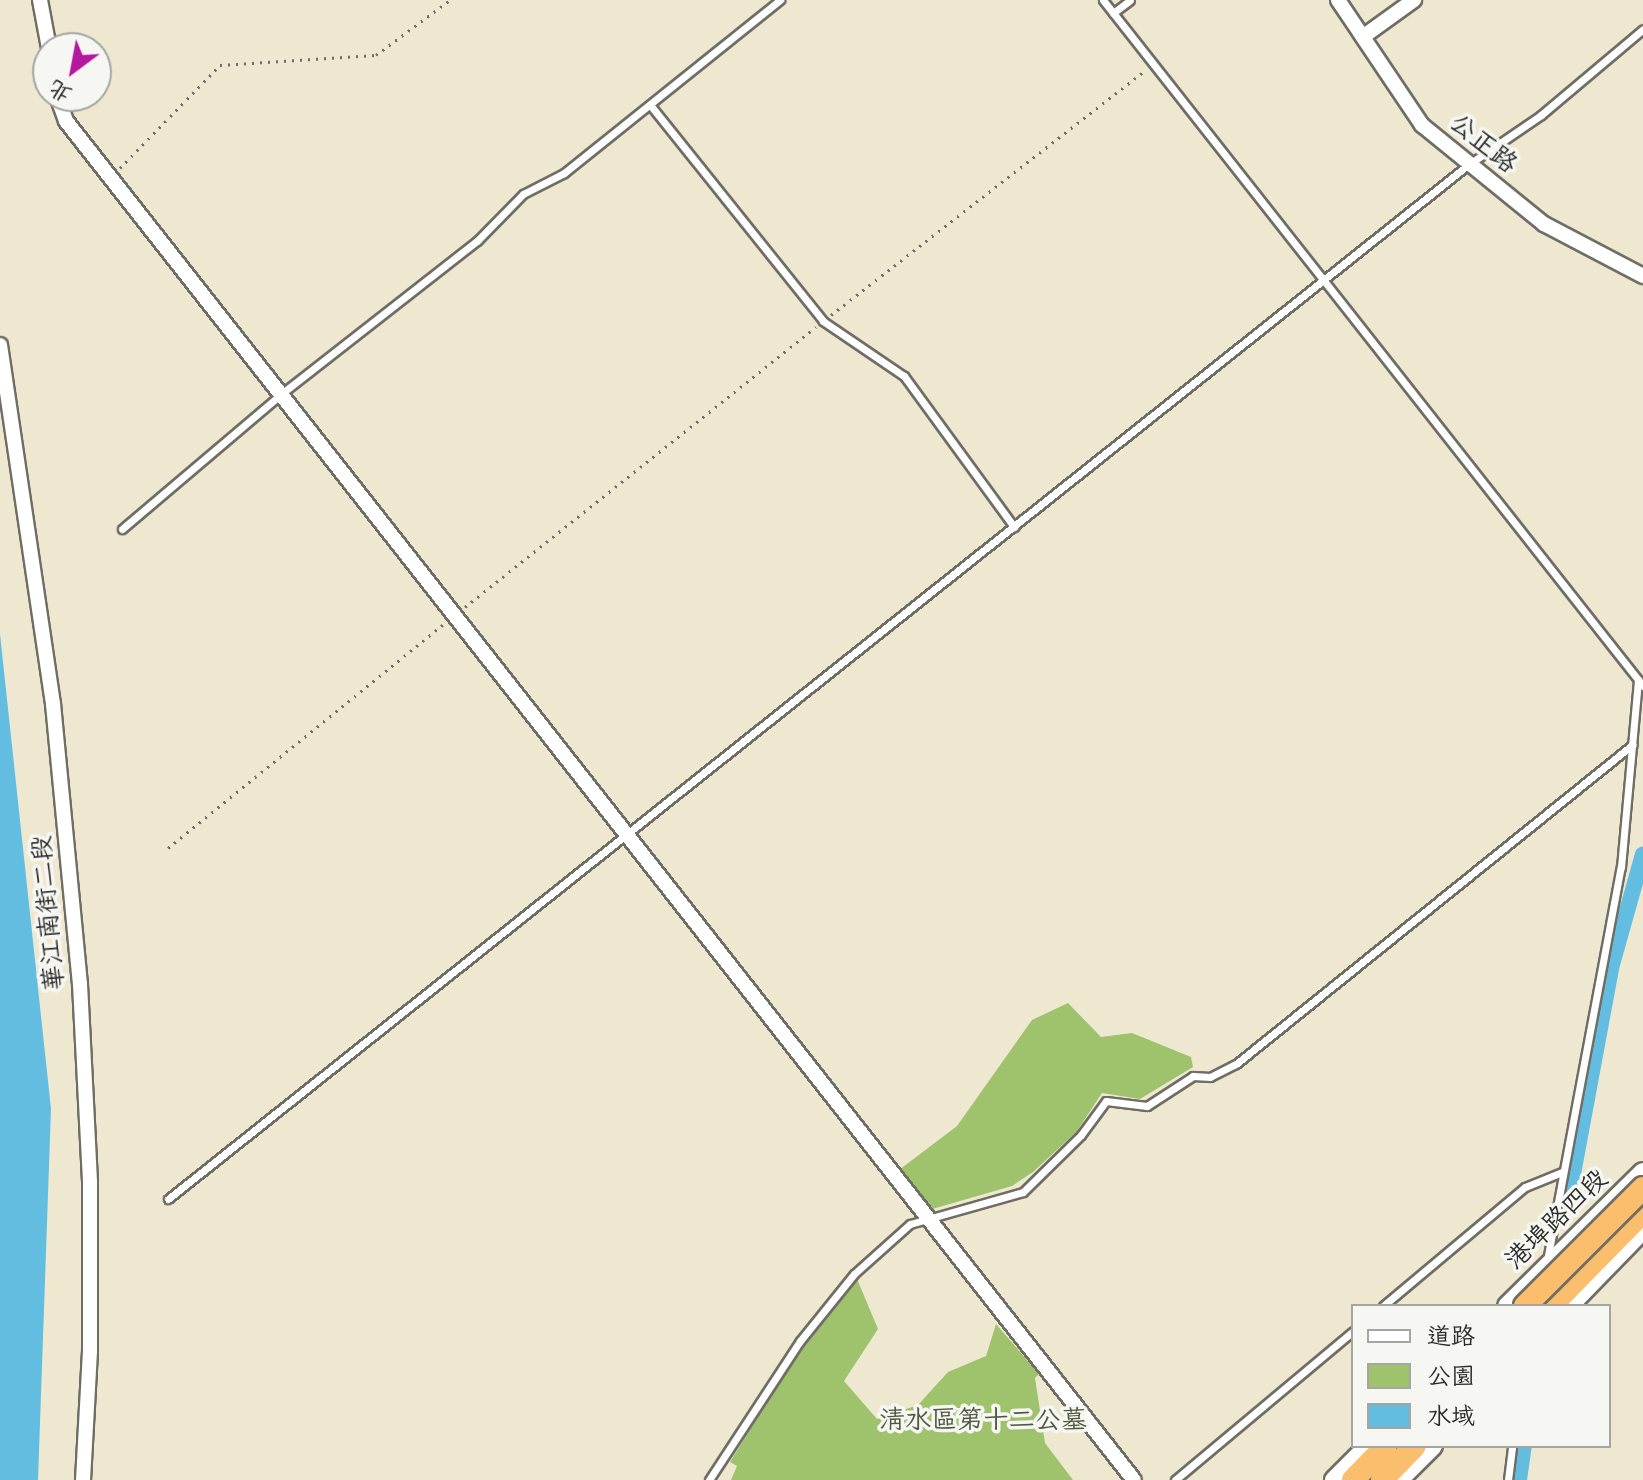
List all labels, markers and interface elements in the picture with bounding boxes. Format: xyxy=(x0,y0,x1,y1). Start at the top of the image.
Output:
north arrow xyxy=(32,32,112,112)
text: 北 xyxy=(43,72,78,110)
street label: 公正路 xyxy=(1443,107,1523,181)
street label: 華江南街二段 xyxy=(27,834,71,992)
street label: 港埠路四段 xyxy=(1499,1164,1615,1276)
legend xyxy=(1351,1304,1611,1448)
text: 道路 xyxy=(1427,1320,1475,1354)
text: 公園 xyxy=(1427,1360,1475,1394)
text: 水域 xyxy=(1427,1400,1475,1434)
park label: 清水區第十二公墓 xyxy=(879,1405,1087,1437)

